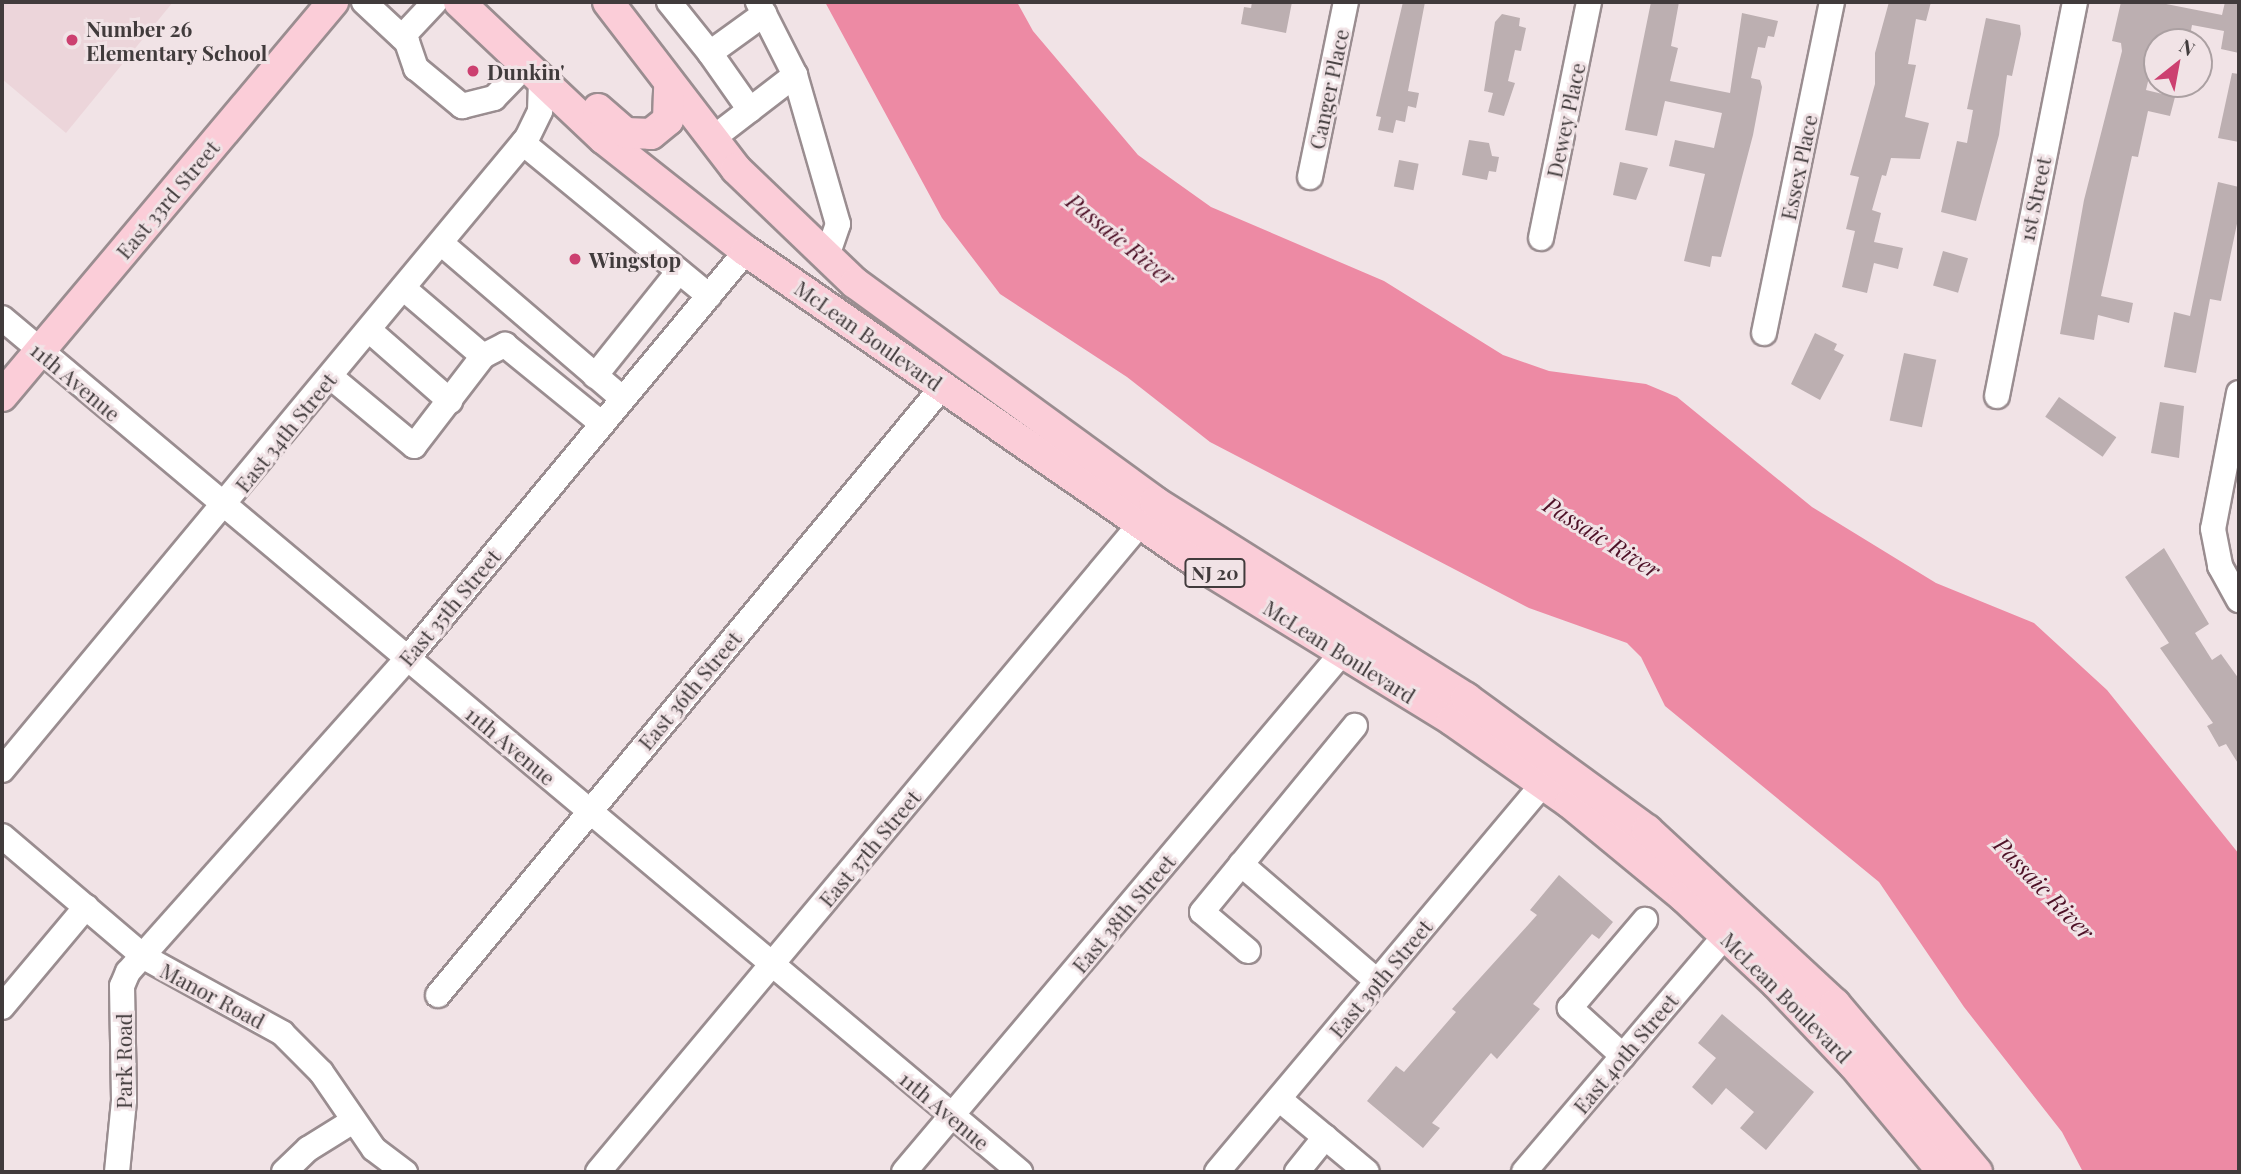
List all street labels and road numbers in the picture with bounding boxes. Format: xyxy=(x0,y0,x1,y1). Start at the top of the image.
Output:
street label: Canger Place xyxy=(1303,26,1353,152)
street label: Dewey Place xyxy=(1540,60,1590,180)
street label: Essex Place xyxy=(1775,112,1821,222)
street label: East 33rd Street xyxy=(110,135,224,263)
street label: 1st Street xyxy=(2013,154,2055,244)
street label: McLean Boulevard xyxy=(790,275,948,395)
street label: 11th Avenue xyxy=(26,336,126,426)
street label: East 34th Street xyxy=(229,367,341,497)
street label: East 35th Street xyxy=(393,543,505,671)
road number: NJ 20 xyxy=(1184,558,1246,588)
street label: McLean Boulevard xyxy=(1259,594,1421,708)
street label: East 36th Street xyxy=(632,626,746,754)
street label: 11th Avenue xyxy=(461,700,561,790)
street label: East 37th Street xyxy=(813,784,925,912)
street label: East 38th Street xyxy=(1066,849,1180,977)
street label: East 39th Street xyxy=(1323,914,1437,1042)
street label: McLean Boulevard xyxy=(1717,927,1857,1067)
street label: Manor Road xyxy=(156,957,270,1033)
street label: East 40th Street xyxy=(1567,988,1683,1118)
street label: Park Road xyxy=(110,1013,136,1109)
street label: 11th Avenue xyxy=(895,1065,995,1155)

